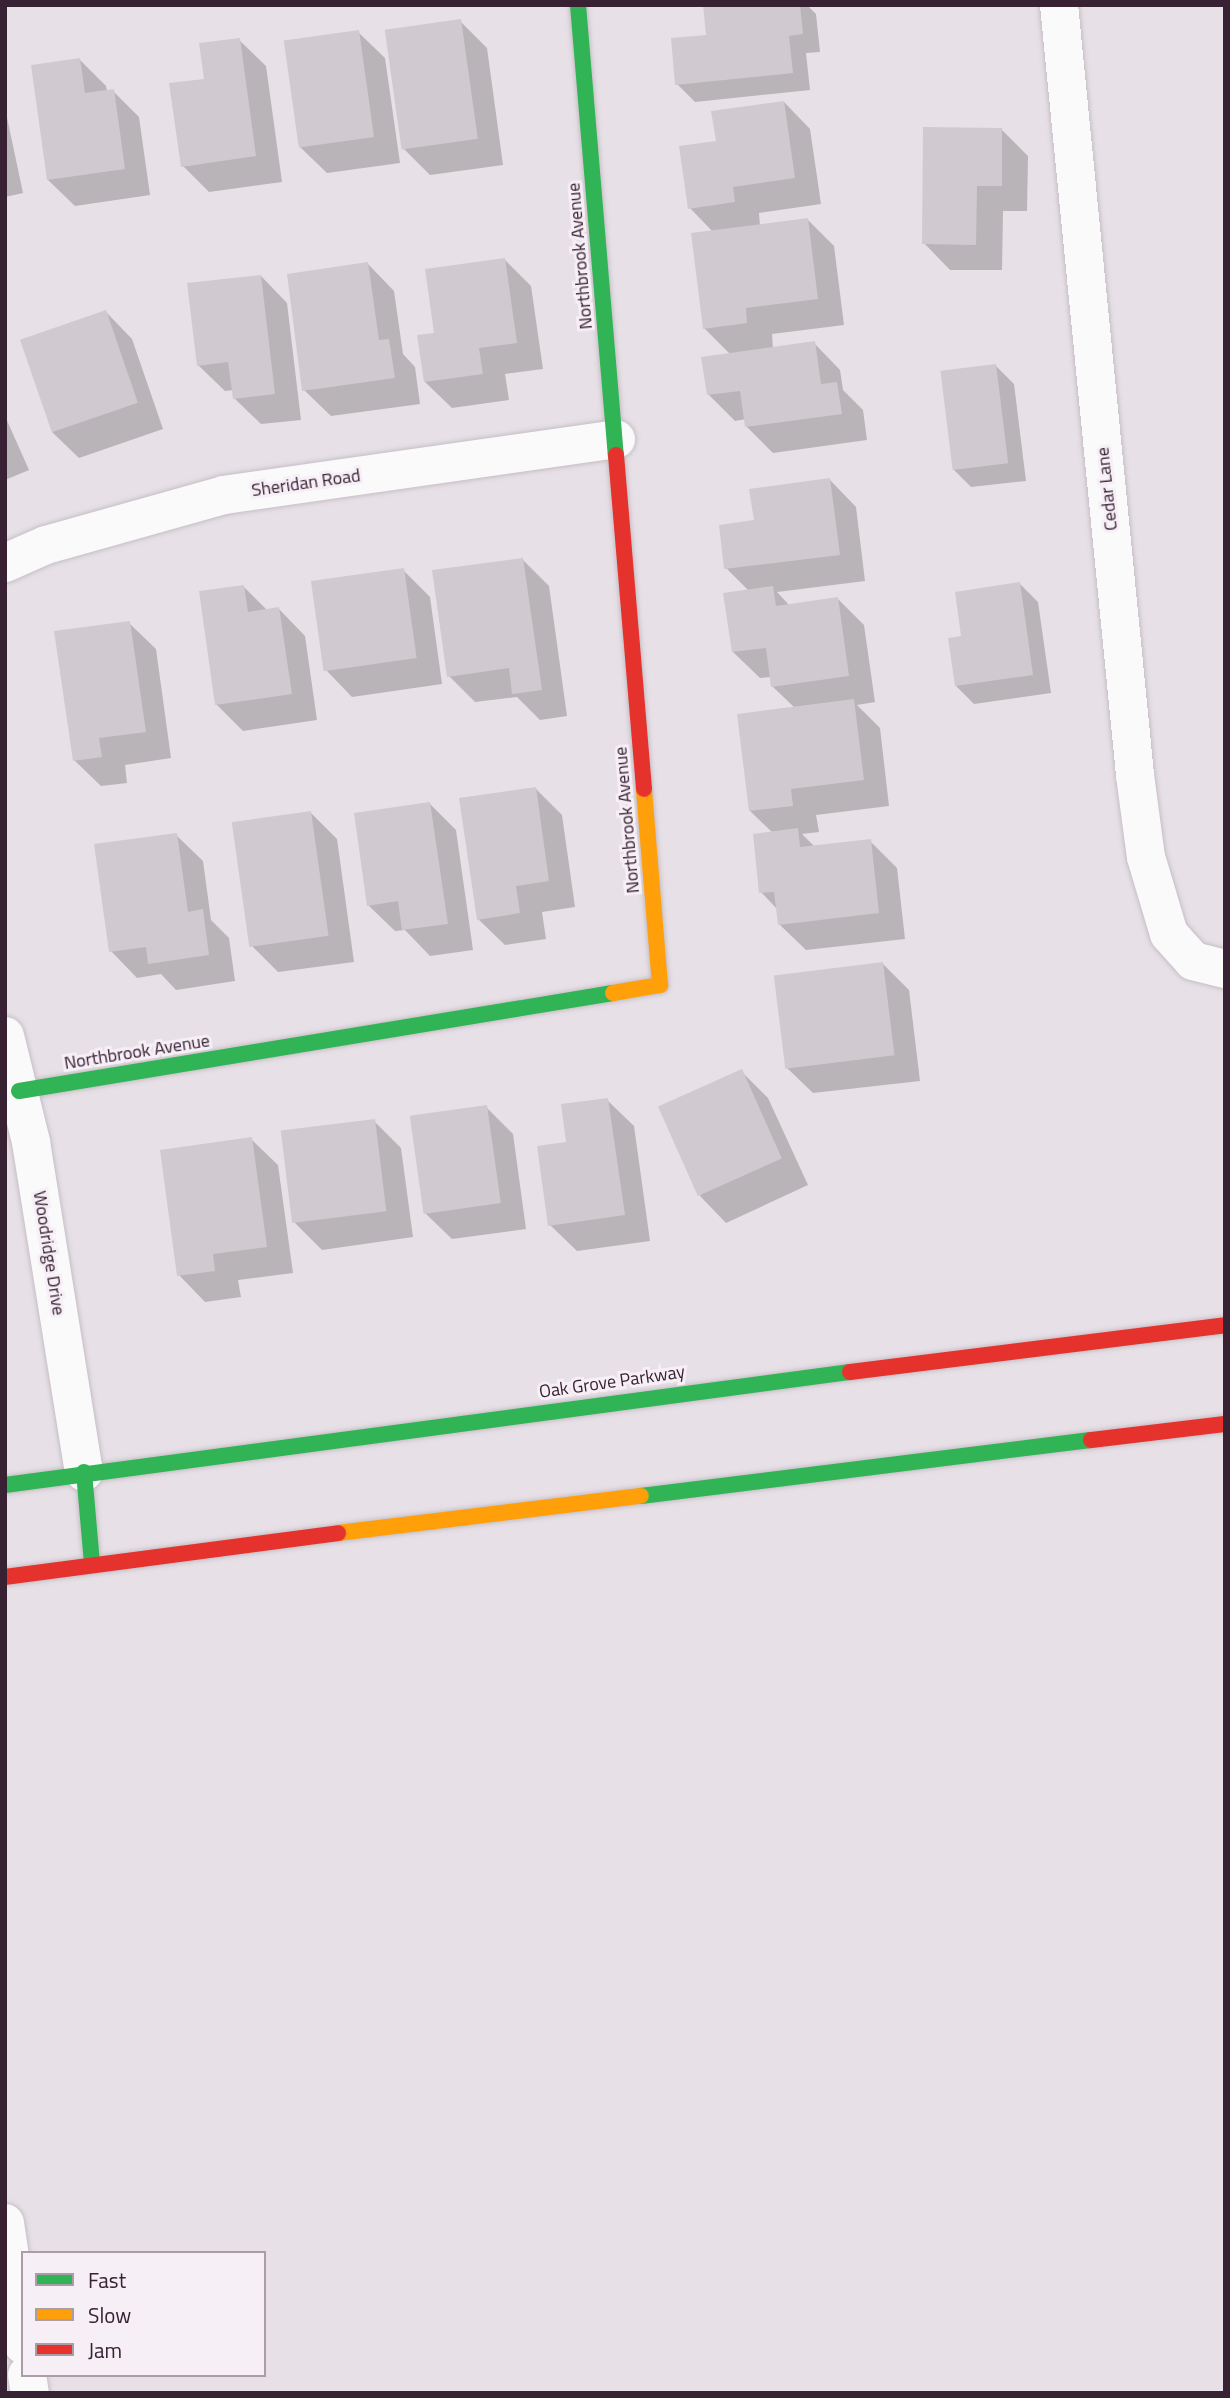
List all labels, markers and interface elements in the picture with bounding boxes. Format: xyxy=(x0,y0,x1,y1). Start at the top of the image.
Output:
street label: Northbrook Avenue xyxy=(563,182,597,330)
street label: Cedar Lane xyxy=(1092,446,1122,532)
street label: Sheridan Road xyxy=(250,465,362,501)
street label: Northbrook Avenue xyxy=(610,746,644,894)
street label: Northbrook Avenue xyxy=(63,1030,211,1074)
street label: Woodridge Drive xyxy=(29,1189,69,1317)
street label: Oak Grove Parkway xyxy=(538,1361,686,1403)
legend xyxy=(21,2251,266,2377)
text: Fast xyxy=(88,2264,126,2296)
text: Slow xyxy=(88,2299,131,2331)
text: Jam xyxy=(88,2334,122,2366)

